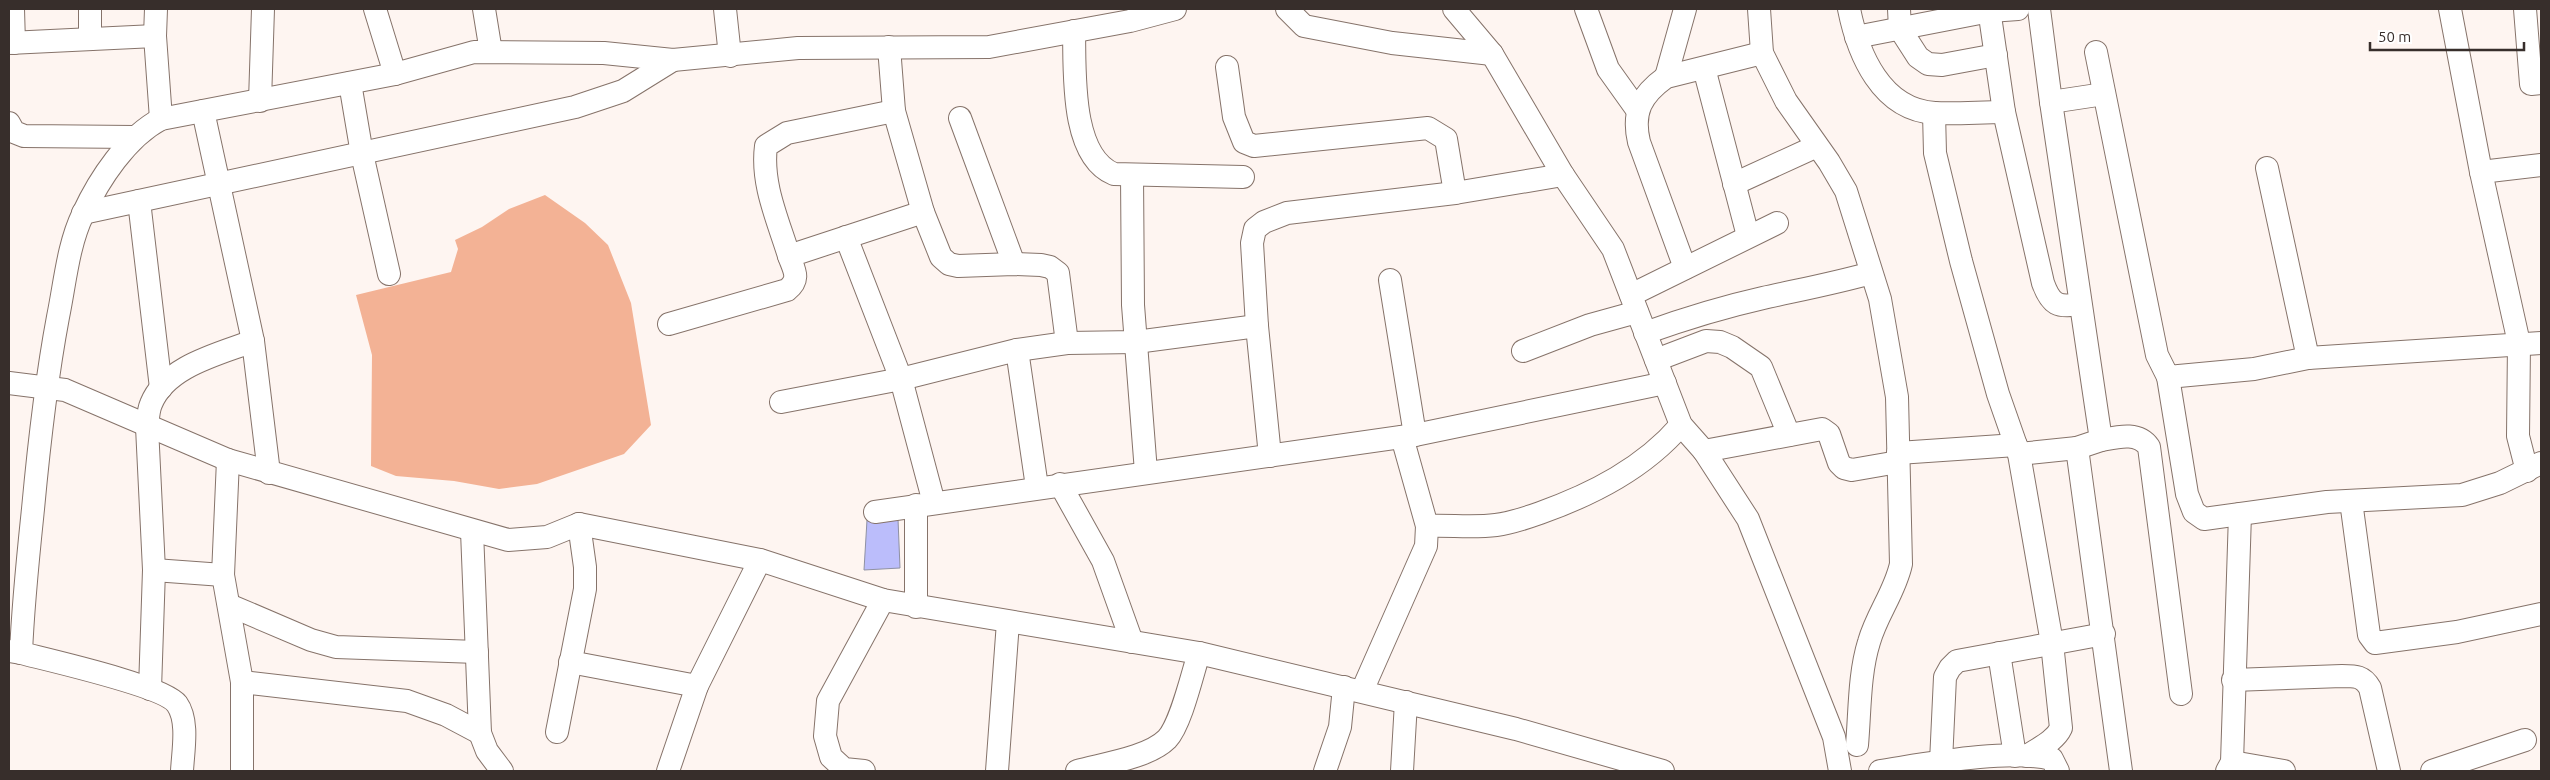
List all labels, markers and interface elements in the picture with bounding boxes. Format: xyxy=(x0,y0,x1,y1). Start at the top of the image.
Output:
scale bar xyxy=(2370,20,2524,52)
text: 50 m xyxy=(2378,28,2411,45)

